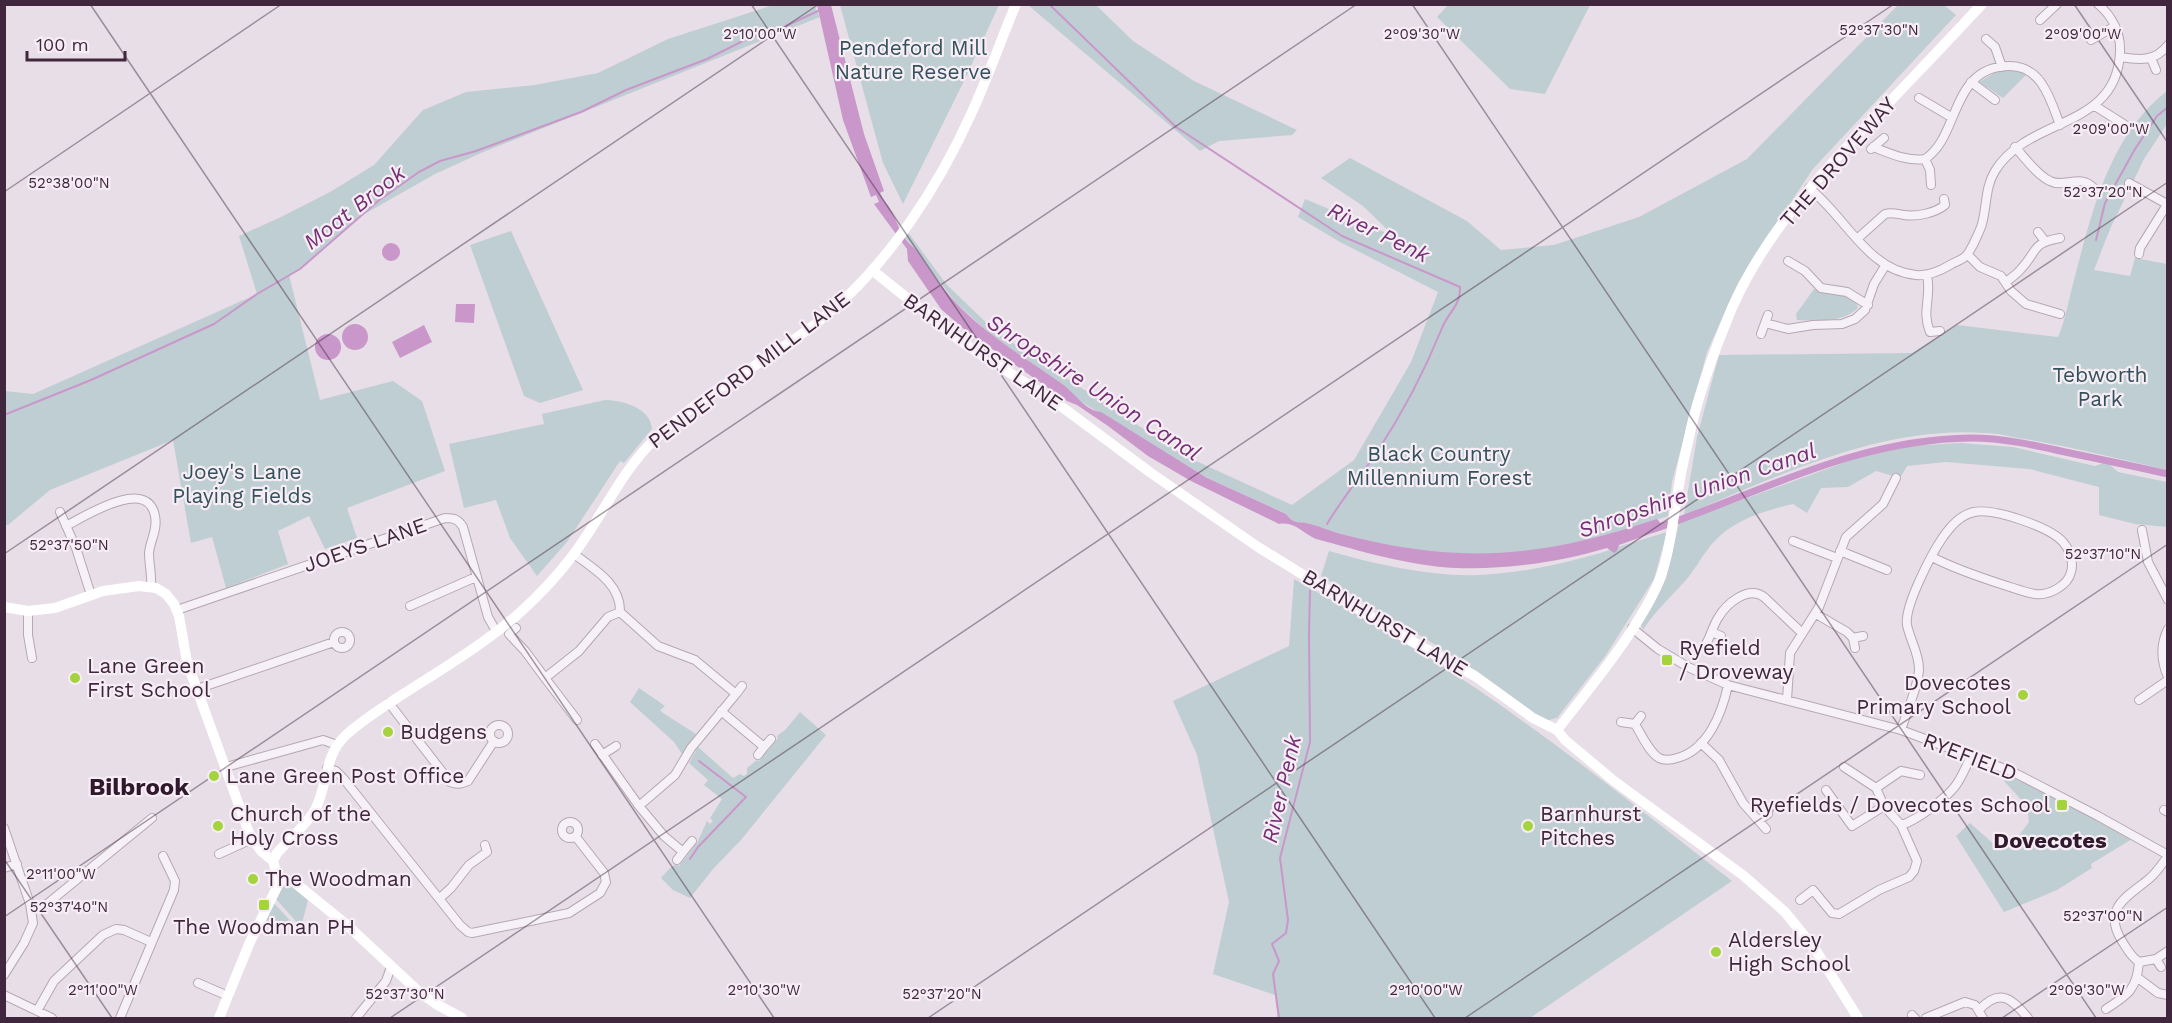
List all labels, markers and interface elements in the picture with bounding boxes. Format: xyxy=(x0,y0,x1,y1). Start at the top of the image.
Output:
text: 52°37'30"N xyxy=(1839,21,1919,39)
scale bar xyxy=(27,24,124,62)
text: 2°10'00"W xyxy=(723,25,797,43)
text: 2°09'30"W xyxy=(1384,25,1460,43)
text: 2°09'00"W xyxy=(2045,25,2121,43)
text: 100 m xyxy=(36,34,89,55)
park label: Pendeford Mill Nature Reserve xyxy=(835,35,991,84)
street label: THE DROVEWAY xyxy=(1774,92,1901,232)
text: 2°09'00"W xyxy=(2073,120,2149,138)
water label: Moat Brook xyxy=(299,159,411,255)
text: 52°38'00"N xyxy=(28,174,110,192)
text: 52°37'20"N xyxy=(2063,183,2143,201)
water label: River Penk xyxy=(1324,197,1435,268)
street label: PENDEFORD MILL LANE xyxy=(643,286,854,454)
street label: BARNHURST LANE xyxy=(899,287,1068,416)
water label: Shropshire Union Canal xyxy=(982,309,1205,466)
park label: Tebworth Park xyxy=(2053,362,2147,411)
water label: Shropshire Union Canal xyxy=(1575,438,1820,543)
park label: Black Country Millennium Forest xyxy=(1347,441,1532,490)
park label: Joey's Lane Playing Fields xyxy=(172,459,312,508)
street label: JOEYS LANE xyxy=(300,512,430,577)
text: 52°37'50"N xyxy=(29,536,109,554)
text: 52°37'10"N xyxy=(2065,545,2141,563)
street label: BARNHURST LANE xyxy=(1298,563,1472,682)
place label: Ryefield / Droveway xyxy=(1679,635,1794,684)
place label: Lane Green First School xyxy=(87,653,211,702)
marker: Ryefield / Droveway xyxy=(1660,653,1674,667)
place label: Dovecotes Primary School xyxy=(1856,670,2012,719)
marker: Lane Green First School xyxy=(68,671,82,685)
marker: Dovecotes Primary School xyxy=(2016,688,2030,702)
place label: Budgens xyxy=(400,719,487,744)
marker: Budgens xyxy=(381,725,395,739)
street label: RYEFIELD xyxy=(1920,727,2021,786)
water label: River Penk xyxy=(1257,732,1306,845)
place label: Lane Green Post Office xyxy=(226,763,464,788)
marker: Lane Green Post Office xyxy=(207,769,221,783)
district label: Bilbrook xyxy=(89,773,189,801)
place label: Ryefields / Dovecotes School xyxy=(1750,792,2051,817)
marker: Ryefields / Dovecotes School xyxy=(2055,798,2069,812)
place label: Church of the Holy Cross xyxy=(230,801,371,850)
place label: Barnhurst Pitches xyxy=(1540,801,1641,850)
marker: Church of the Holy Cross xyxy=(211,819,225,833)
marker: Barnhurst Pitches xyxy=(1521,819,1535,833)
district label: Dovecotes xyxy=(1993,828,2107,853)
text: 2°11'00"W xyxy=(26,865,96,883)
place label: The Woodman xyxy=(265,866,412,891)
marker: The Woodman xyxy=(246,872,260,886)
text: 52°37'40"N xyxy=(30,898,108,916)
marker: The Woodman PH xyxy=(257,898,271,912)
text: 52°37'00"N xyxy=(2063,907,2143,925)
place label: The Woodman PH xyxy=(173,914,355,939)
place label: Aldersley High School xyxy=(1728,927,1851,976)
marker: Aldersley High School xyxy=(1709,945,1723,959)
text: 2°11'00"W xyxy=(68,981,138,999)
text: 2°10'30"W xyxy=(728,981,800,999)
text: 2°10'00"W xyxy=(1389,981,1463,999)
text: 2°09'30"W xyxy=(2049,981,2125,999)
text: 52°37'30"N xyxy=(365,985,445,1003)
text: 52°37'20"N xyxy=(902,985,982,1003)

